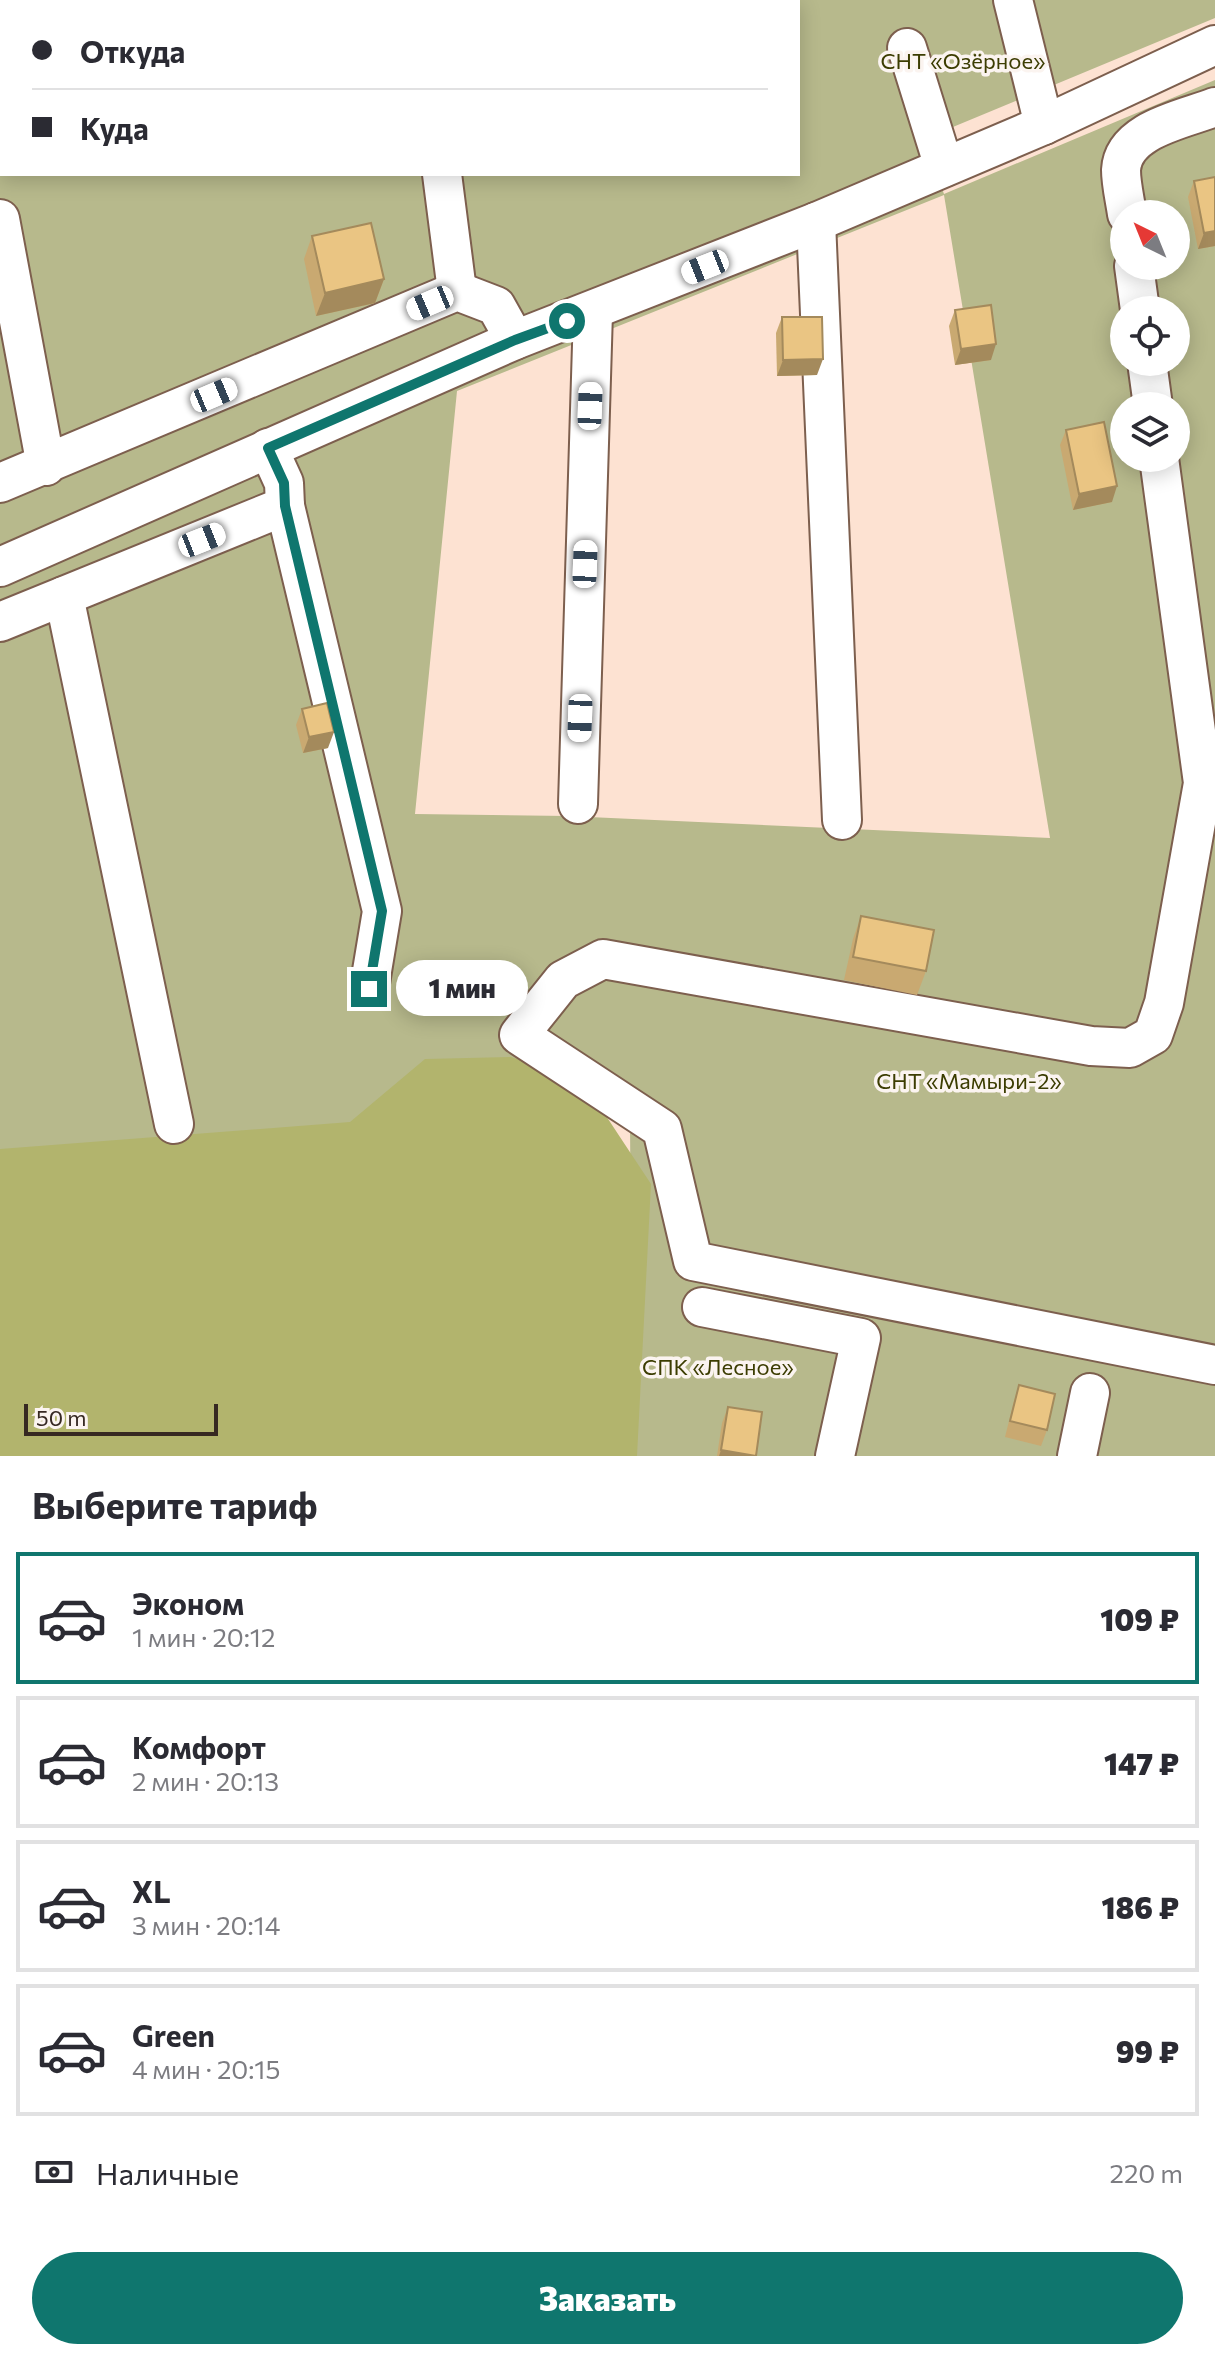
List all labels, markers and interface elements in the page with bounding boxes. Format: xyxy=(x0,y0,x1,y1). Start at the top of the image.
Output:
text: Откуда xyxy=(80,32,185,69)
park label: СНТ «Озёрное» xyxy=(880,47,1046,74)
text: Куда xyxy=(80,109,149,146)
north arrow xyxy=(1110,200,1190,280)
map controls xyxy=(1110,200,1190,472)
car xyxy=(678,247,732,287)
car xyxy=(403,283,457,323)
button: locate xyxy=(1110,296,1190,376)
route start xyxy=(549,303,585,339)
car xyxy=(187,375,241,415)
car xyxy=(577,382,603,430)
button: layers xyxy=(1110,392,1190,472)
car xyxy=(175,520,229,560)
car xyxy=(572,540,598,588)
car xyxy=(567,694,593,742)
callout: 1 мин xyxy=(397,961,529,1017)
route end xyxy=(351,971,387,1007)
text: 1 мин xyxy=(428,972,496,1003)
park label: СНТ «Мамыри-2» xyxy=(876,1067,1062,1094)
park label: СПК «Лесное» xyxy=(642,1353,794,1380)
scale bar xyxy=(24,1400,218,1436)
text: 50 m xyxy=(36,1404,86,1431)
text: Выберите тариф xyxy=(32,1482,317,1526)
icon: car xyxy=(36,1582,108,1654)
text: Эконом xyxy=(132,1584,244,1621)
text: 109 ₽ xyxy=(1100,1600,1179,1637)
text: 1 мин · 20:12 xyxy=(132,1621,275,1652)
icon: car xyxy=(36,1726,108,1798)
text: Комфорт xyxy=(132,1728,266,1765)
text: 147 ₽ xyxy=(1104,1744,1179,1781)
text: 2 мин · 20:13 xyxy=(132,1765,279,1796)
icon: car xyxy=(36,1870,108,1942)
text: XL xyxy=(132,1872,171,1909)
text: 186 ₽ xyxy=(1102,1888,1179,1925)
text: 3 мин · 20:14 xyxy=(132,1909,280,1940)
icon: car xyxy=(36,2014,108,2086)
text: Green xyxy=(132,2016,215,2053)
text: 99 ₽ xyxy=(1116,2032,1179,2069)
text: 4 мин · 20:15 xyxy=(132,2053,280,2084)
icon: cash xyxy=(32,2150,76,2194)
text: Наличные xyxy=(96,2154,239,2191)
text: 220 m xyxy=(1110,2157,1183,2188)
button: Заказать xyxy=(32,2252,1183,2344)

